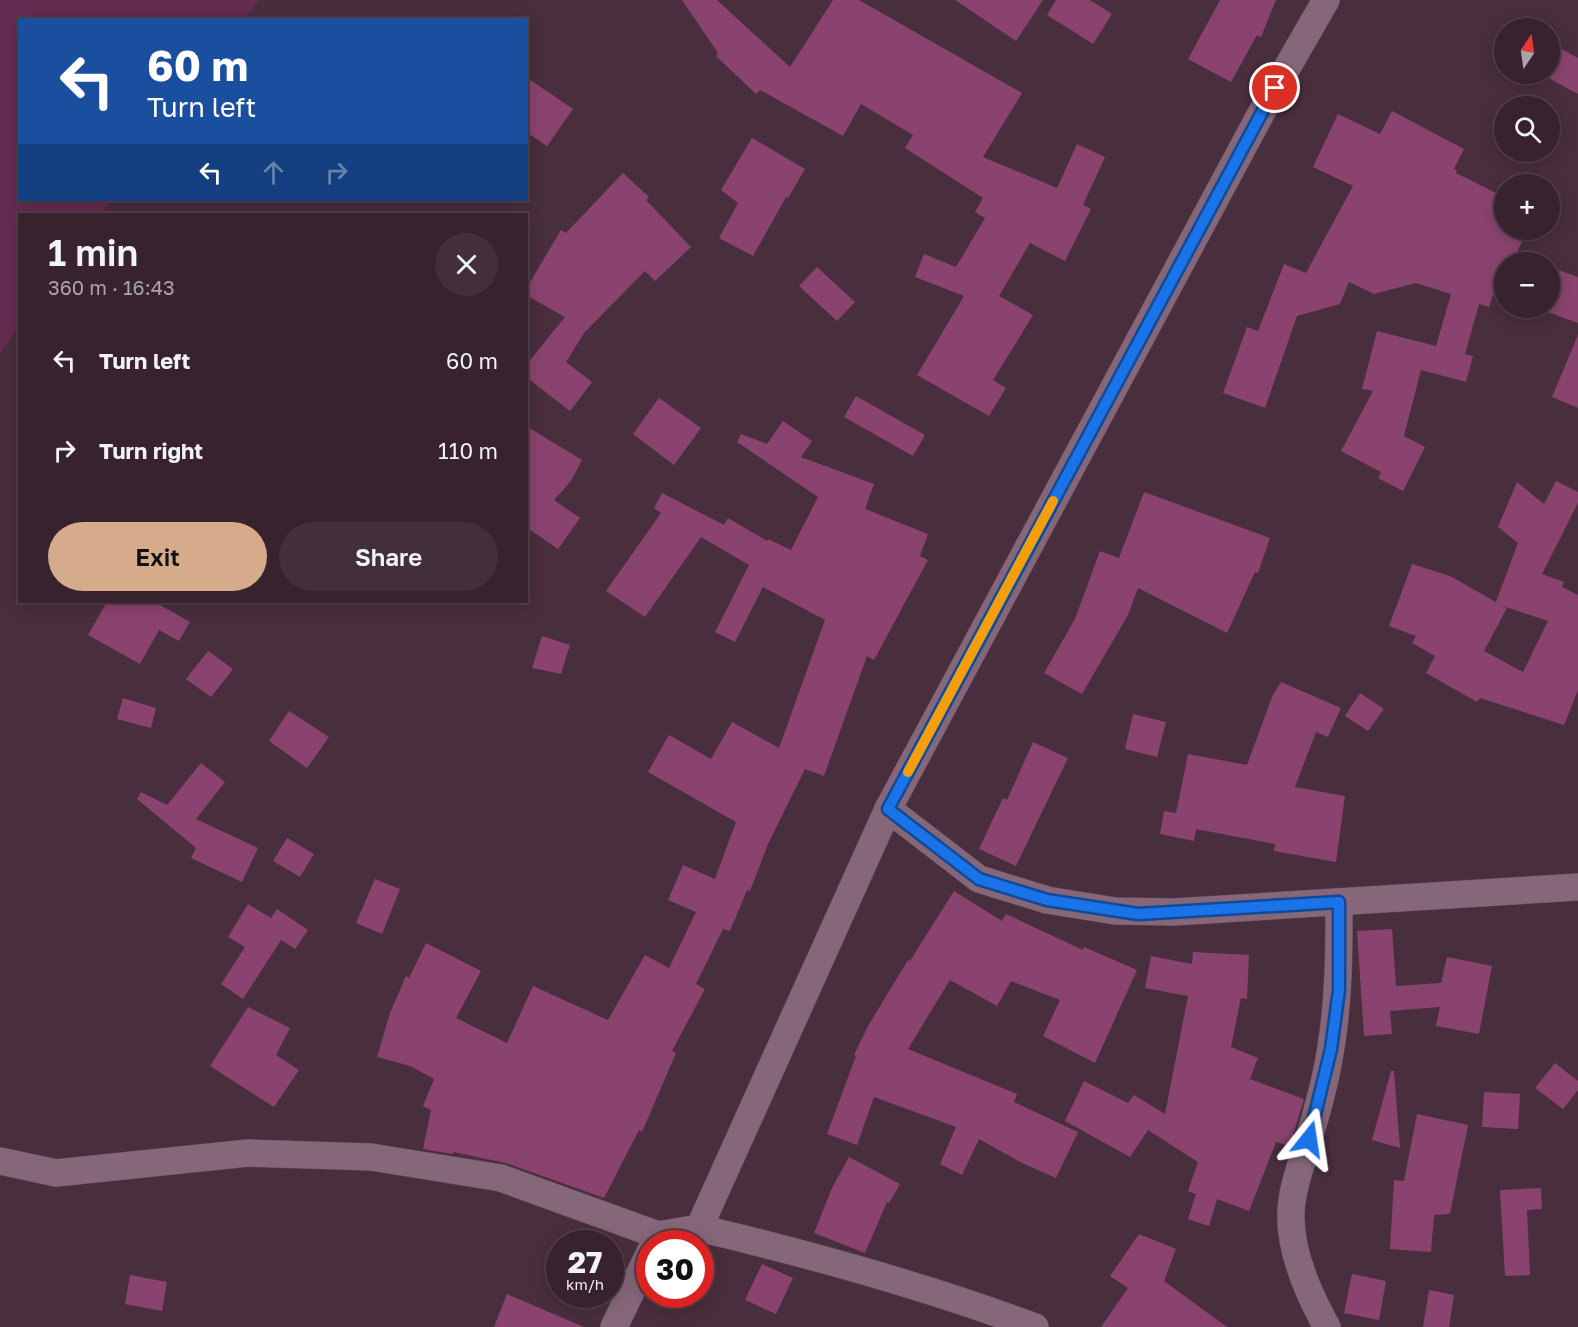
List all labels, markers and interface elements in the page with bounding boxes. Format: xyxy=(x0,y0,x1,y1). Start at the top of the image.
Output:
north arrow xyxy=(1494,18,1560,84)
map controls xyxy=(1494,18,1560,318)
text: 60 m xyxy=(147,40,248,90)
icon: left xyxy=(48,42,126,120)
pin xyxy=(1249,62,1300,113)
icon: arrive xyxy=(1258,71,1291,104)
text: Turn left xyxy=(147,91,256,123)
button: search xyxy=(1494,96,1560,162)
icon: left xyxy=(194,156,227,189)
icon: ahead xyxy=(257,156,290,189)
icon: right xyxy=(320,156,353,189)
button: + xyxy=(1494,174,1560,240)
text: 1 min xyxy=(48,231,138,274)
button: close xyxy=(435,233,498,296)
button: − xyxy=(1494,252,1560,318)
text: 360 m · 16:43 xyxy=(48,275,175,299)
icon: left xyxy=(48,344,81,377)
text: Turn left xyxy=(99,347,190,374)
text: 60 m xyxy=(446,347,498,374)
icon: right xyxy=(48,434,81,467)
text: Turn right xyxy=(99,437,203,464)
text: 110 m xyxy=(438,437,498,464)
button: Exit xyxy=(48,522,267,591)
button: Share xyxy=(279,522,498,591)
position arrow xyxy=(1277,1107,1341,1171)
speed limit sign: 30 xyxy=(636,1230,714,1308)
text: 27 xyxy=(568,1244,602,1280)
text: km/h xyxy=(566,1275,604,1293)

